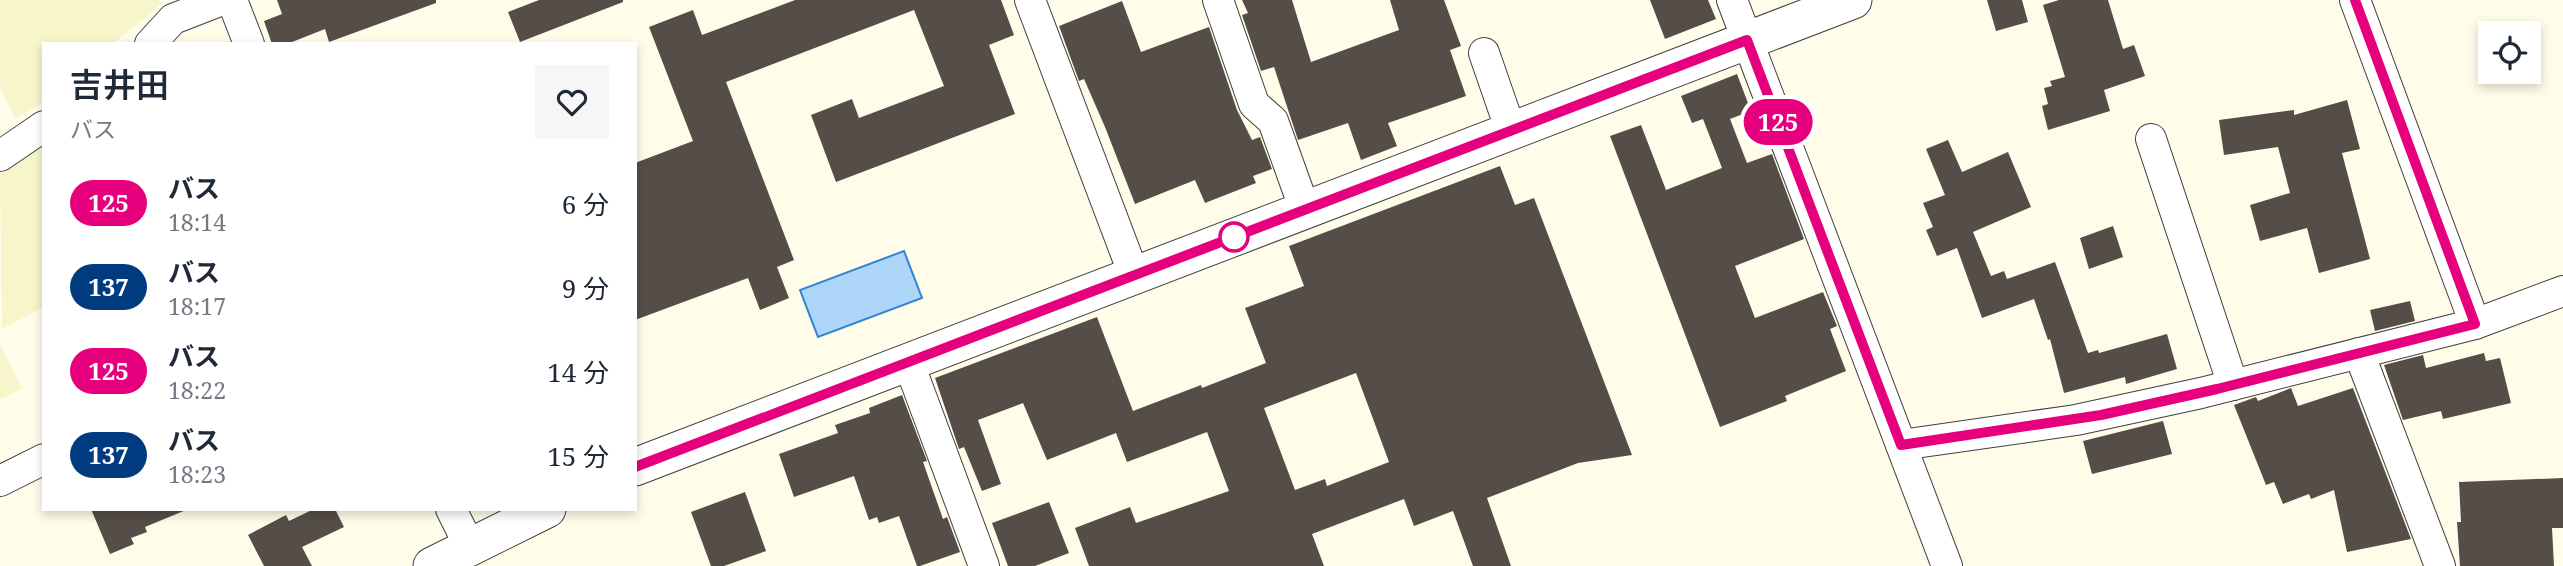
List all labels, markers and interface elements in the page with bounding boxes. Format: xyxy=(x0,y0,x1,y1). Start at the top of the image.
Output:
map controls xyxy=(2478,21,2541,84)
button: locate xyxy=(2478,21,2541,84)
text: 吉井田 xyxy=(70,62,169,107)
button: heart xyxy=(535,65,609,139)
line badge: 125 xyxy=(1738,99,1818,145)
text: 125 xyxy=(1758,105,1798,138)
text: バス xyxy=(70,113,116,145)
text: バス xyxy=(168,170,220,206)
text: 125 xyxy=(88,186,129,219)
text: 6 分 xyxy=(562,186,609,222)
text: 18:14 xyxy=(168,206,226,238)
unlabelled marker xyxy=(1219,222,1249,252)
text: バス xyxy=(168,254,220,290)
text: 137 xyxy=(88,270,129,303)
text: 9 分 xyxy=(562,270,609,306)
text: 18:17 xyxy=(168,290,226,322)
text: バス xyxy=(168,338,220,374)
text: 125 xyxy=(88,354,129,387)
text: 14 分 xyxy=(547,354,609,390)
text: 18:22 xyxy=(168,374,226,406)
text: バス xyxy=(168,422,220,458)
text: 137 xyxy=(88,438,129,471)
text: 15 分 xyxy=(547,438,609,474)
text: 18:23 xyxy=(168,458,226,490)

